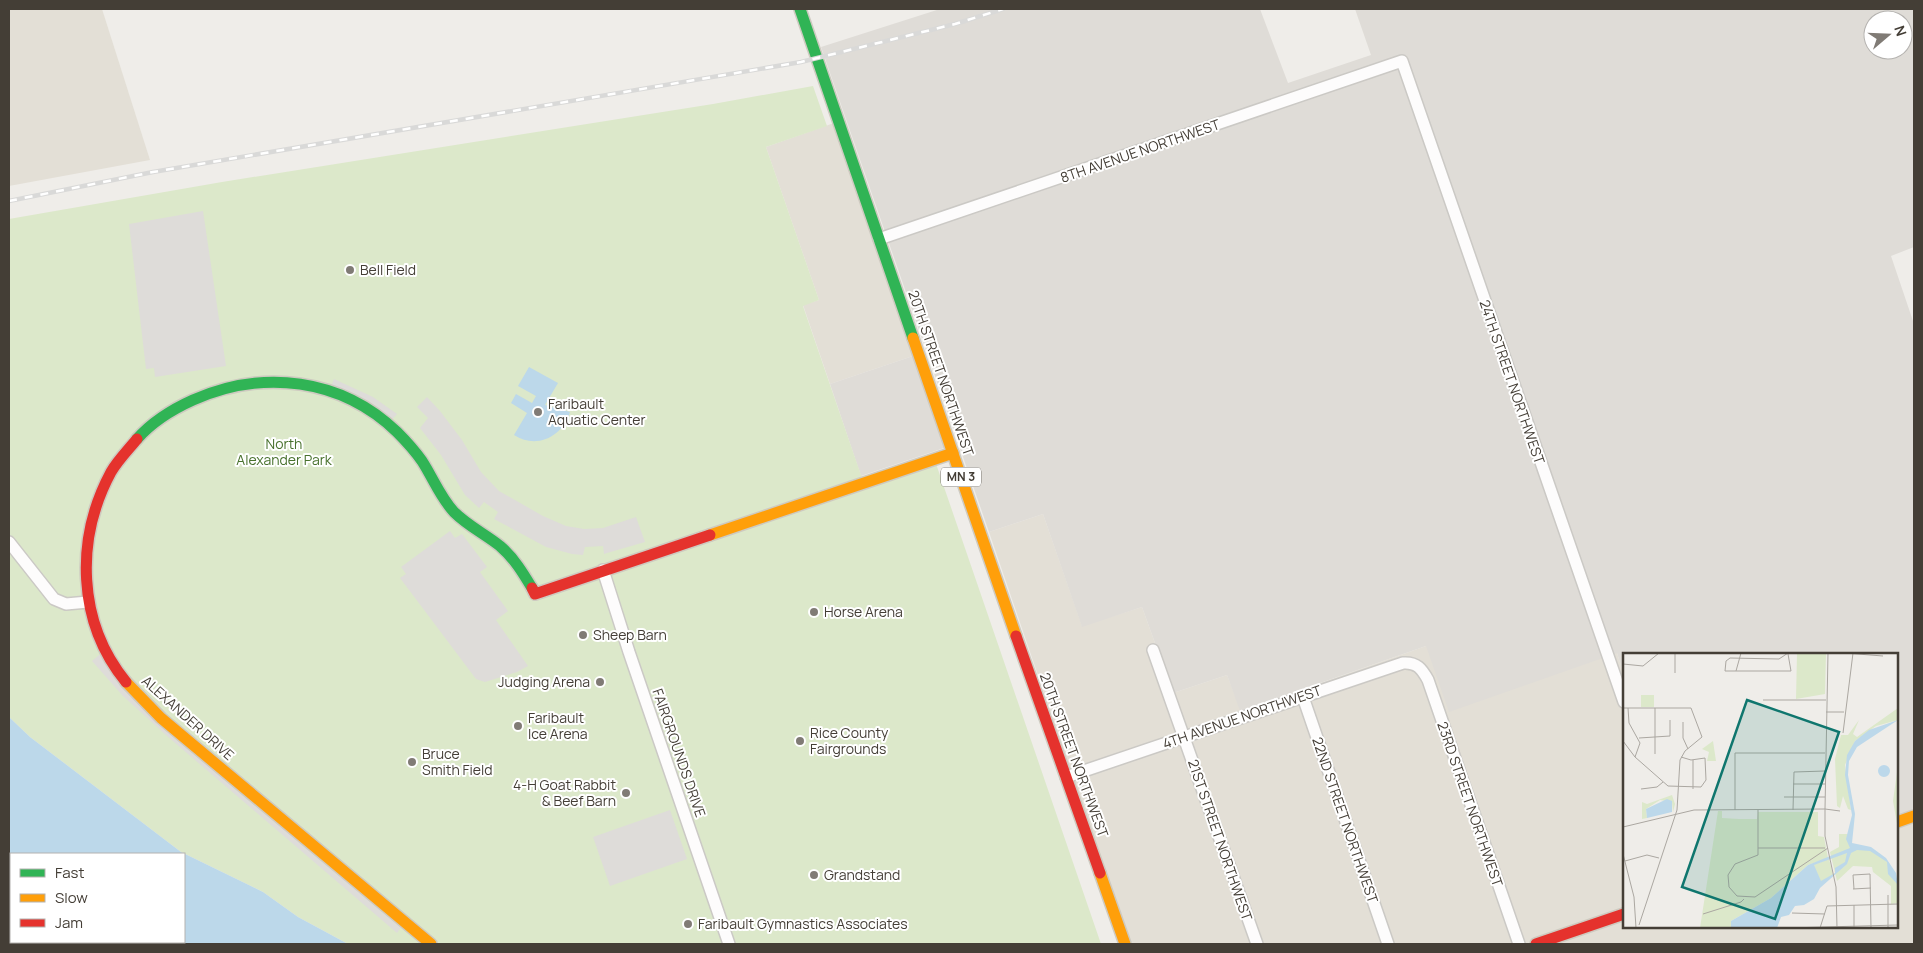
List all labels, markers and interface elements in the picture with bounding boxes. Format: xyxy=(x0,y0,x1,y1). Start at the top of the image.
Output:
north arrow xyxy=(1863,10,1913,60)
text: N xyxy=(1890,23,1911,38)
street label: 8TH AVENUE NORTHWEST xyxy=(1058,114,1223,187)
place label: Bell Field xyxy=(360,260,416,279)
marker: Bell Field xyxy=(344,264,356,276)
street label: 20TH STREET NORTHWEST xyxy=(904,288,979,459)
street label: 24TH STREET NORTHWEST xyxy=(1475,297,1550,467)
place label: Faribault Aquatic Center xyxy=(548,394,646,429)
marker: Faribault Aquatic Center xyxy=(532,406,544,418)
park label: North Alexander Park xyxy=(236,434,333,469)
road number: MN 3 xyxy=(941,468,981,487)
place label: Horse Arena xyxy=(824,602,903,621)
marker: Horse Arena xyxy=(808,606,820,618)
place label: Sheep Barn xyxy=(593,625,667,644)
marker: Sheep Barn xyxy=(577,629,589,641)
inset map xyxy=(1623,653,1898,928)
street label: 20TH STREET NORTHWEST xyxy=(1036,670,1113,840)
street label: ALEXANDER DRIVE xyxy=(138,671,238,764)
place label: Judging Arena xyxy=(498,672,590,691)
marker: Judging Arena xyxy=(594,676,606,688)
street label: 4TH AVENUE NORTHWEST xyxy=(1160,680,1324,753)
street label: FAIRGROUNDS DRIVE xyxy=(649,686,710,820)
place label: Faribault Ice Arena xyxy=(528,708,588,743)
street label: 23RD STREET NORTHWEST xyxy=(1433,719,1508,890)
marker: Faribault Ice Arena xyxy=(512,720,524,732)
place label: Rice County Fairgrounds xyxy=(810,723,889,758)
street label: 22ND STREET NORTHWEST xyxy=(1308,734,1383,906)
marker: Rice County Fairgrounds xyxy=(794,735,806,747)
place label: Bruce Smith Field xyxy=(422,744,493,779)
marker: Bruce Smith Field xyxy=(406,756,418,768)
street label: 21ST STREET NORTHWEST xyxy=(1184,757,1257,924)
place label: 4-H Goat Rabbit & Beef Barn xyxy=(513,775,616,810)
marker: 4-H Goat Rabbit & Beef Barn xyxy=(620,787,632,799)
legend xyxy=(10,853,185,943)
text: Fast xyxy=(55,862,84,883)
place label: Grandstand xyxy=(824,865,900,884)
marker: Grandstand xyxy=(808,869,820,881)
text: Slow xyxy=(55,887,88,908)
text: Jam xyxy=(55,912,83,933)
place label: Faribault Gymnastics Associates xyxy=(698,914,908,933)
marker: Faribault Gymnastics Associates xyxy=(682,918,694,930)

